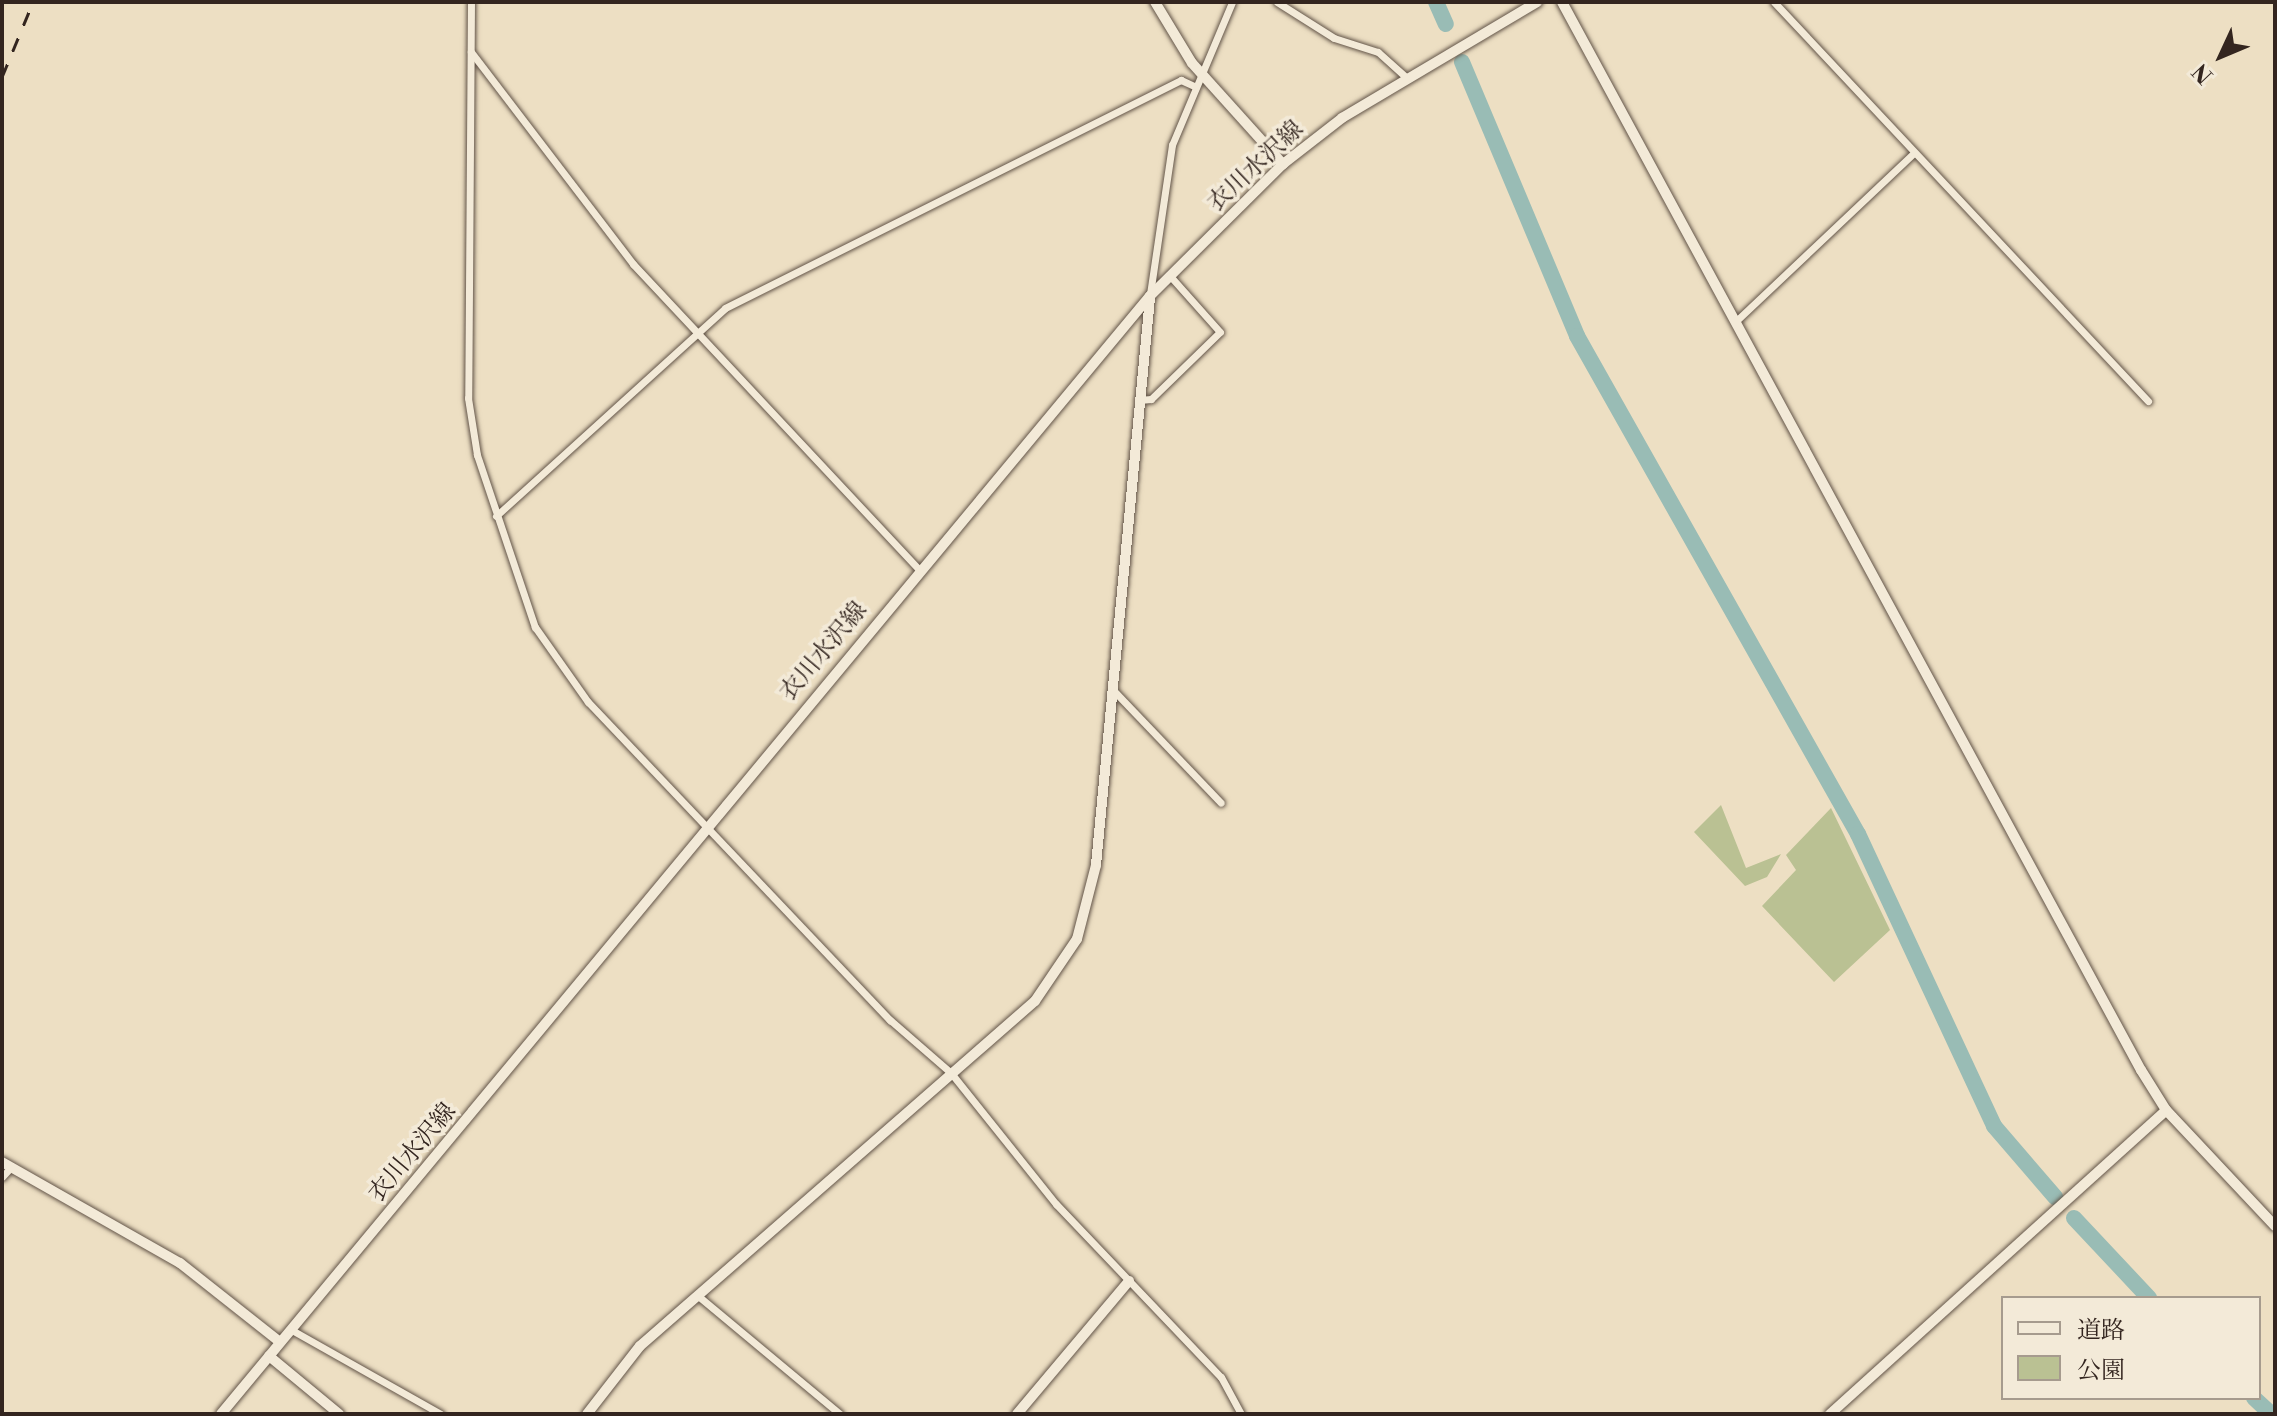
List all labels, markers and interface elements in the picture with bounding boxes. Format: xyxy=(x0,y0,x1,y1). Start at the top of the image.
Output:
north arrow xyxy=(2181,16,2261,96)
text: N xyxy=(2188,57,2219,89)
street label: 衣川水沢線 xyxy=(1202,116,1310,218)
street label: 衣川水沢線 xyxy=(774,597,874,707)
street label: 衣川水沢線 xyxy=(363,1098,463,1208)
legend xyxy=(2001,1296,2261,1400)
text: 道路 xyxy=(2077,1316,2125,1346)
text: 公園 xyxy=(2077,1356,2125,1386)

